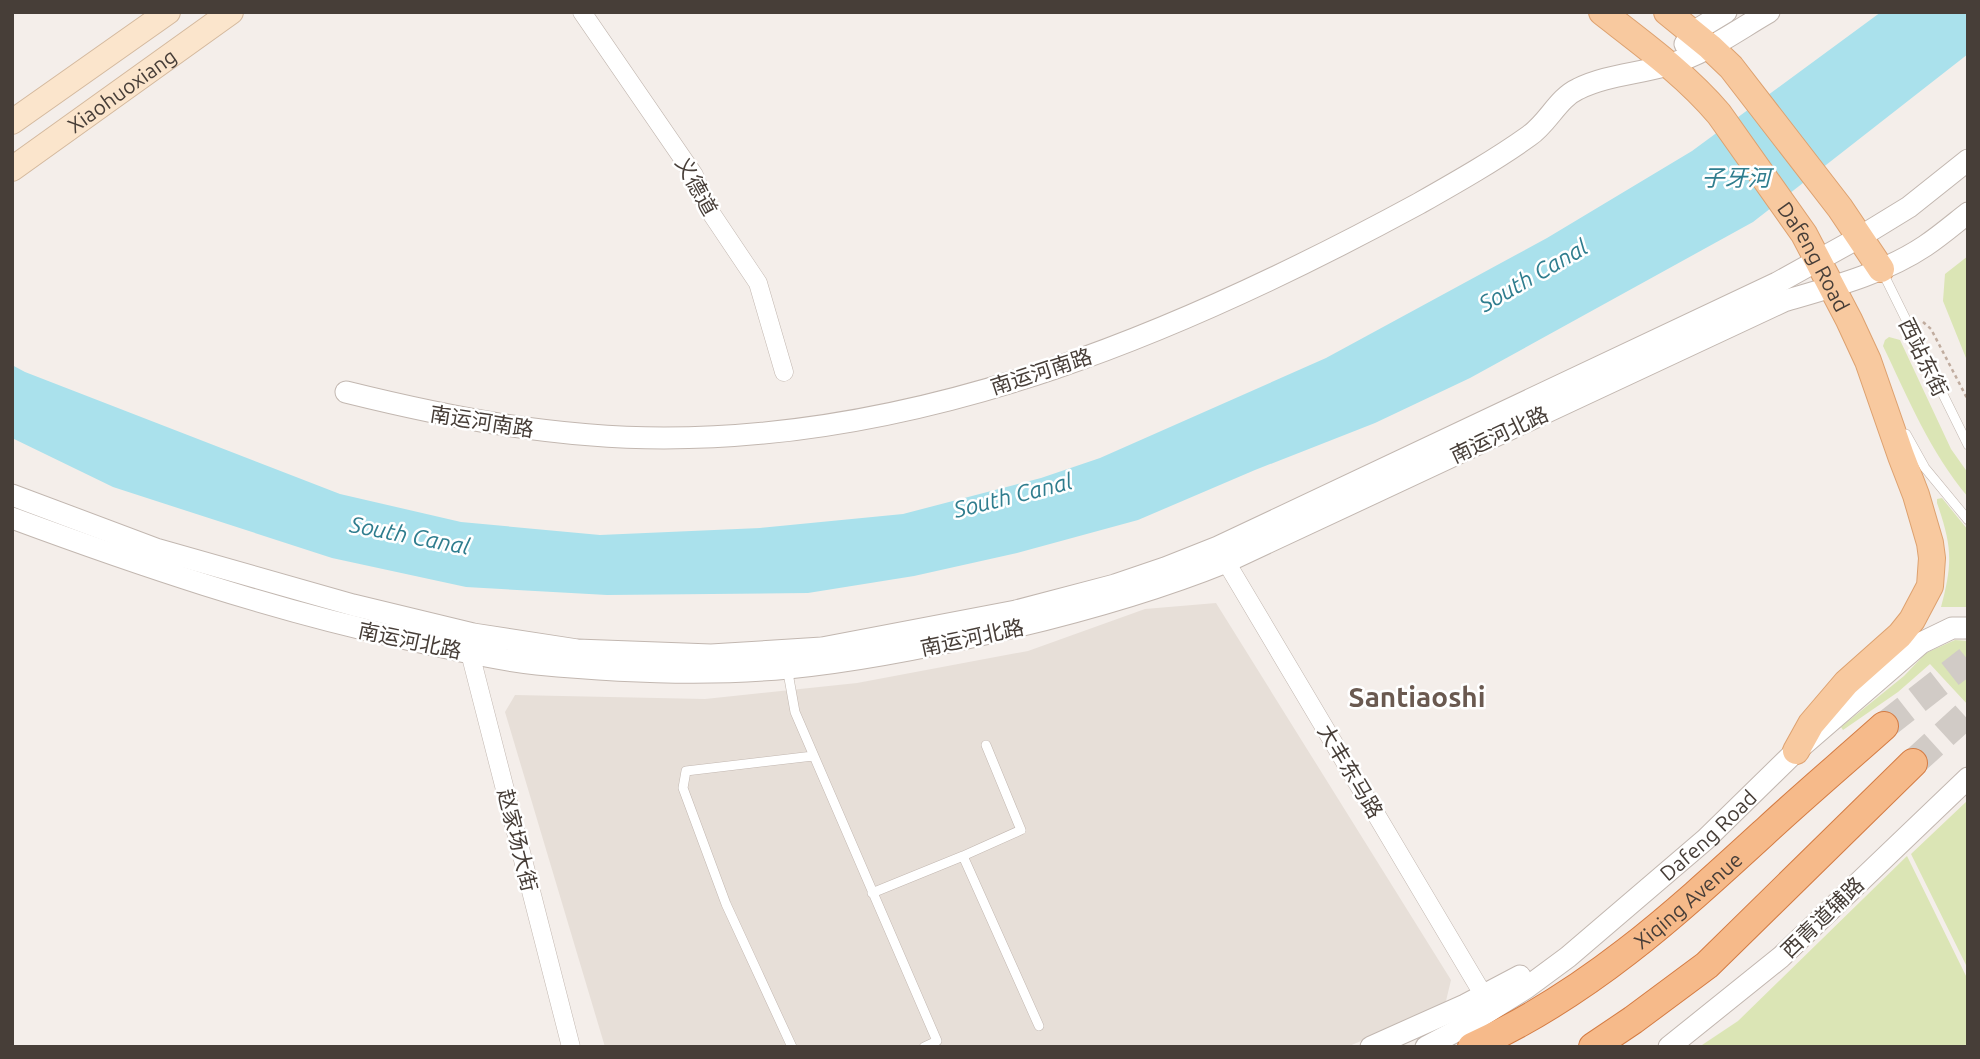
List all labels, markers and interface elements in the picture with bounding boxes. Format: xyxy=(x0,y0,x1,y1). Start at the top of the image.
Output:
street label: Xiaohuoxiang xyxy=(63,43,181,137)
street label: 义德道 xyxy=(671,153,723,219)
water label: 子牙河 xyxy=(1702,165,1775,190)
street label: Dafeng Road xyxy=(1773,197,1854,315)
water label: South Canal xyxy=(1473,234,1592,317)
street label: 西站东街 xyxy=(1895,314,1953,400)
street label: 南运河南路 xyxy=(987,343,1095,399)
street label: 南运河南路 xyxy=(428,401,536,441)
street label: 南运河北路 xyxy=(1446,401,1552,467)
water label: South Canal xyxy=(950,468,1075,522)
water label: South Canal xyxy=(347,511,473,559)
street label: 南运河北路 xyxy=(918,614,1026,660)
street label: 南运河北路 xyxy=(356,617,464,663)
district label: Santiaoshi xyxy=(1348,681,1486,712)
street label: 大丰东马路 xyxy=(1314,720,1388,822)
street label: Dafeng Road xyxy=(1655,785,1761,885)
street label: 赵家场大街 xyxy=(494,786,542,894)
street label: Xiqing Avenue xyxy=(1629,847,1747,953)
street label: 西青道辅路 xyxy=(1776,872,1868,962)

